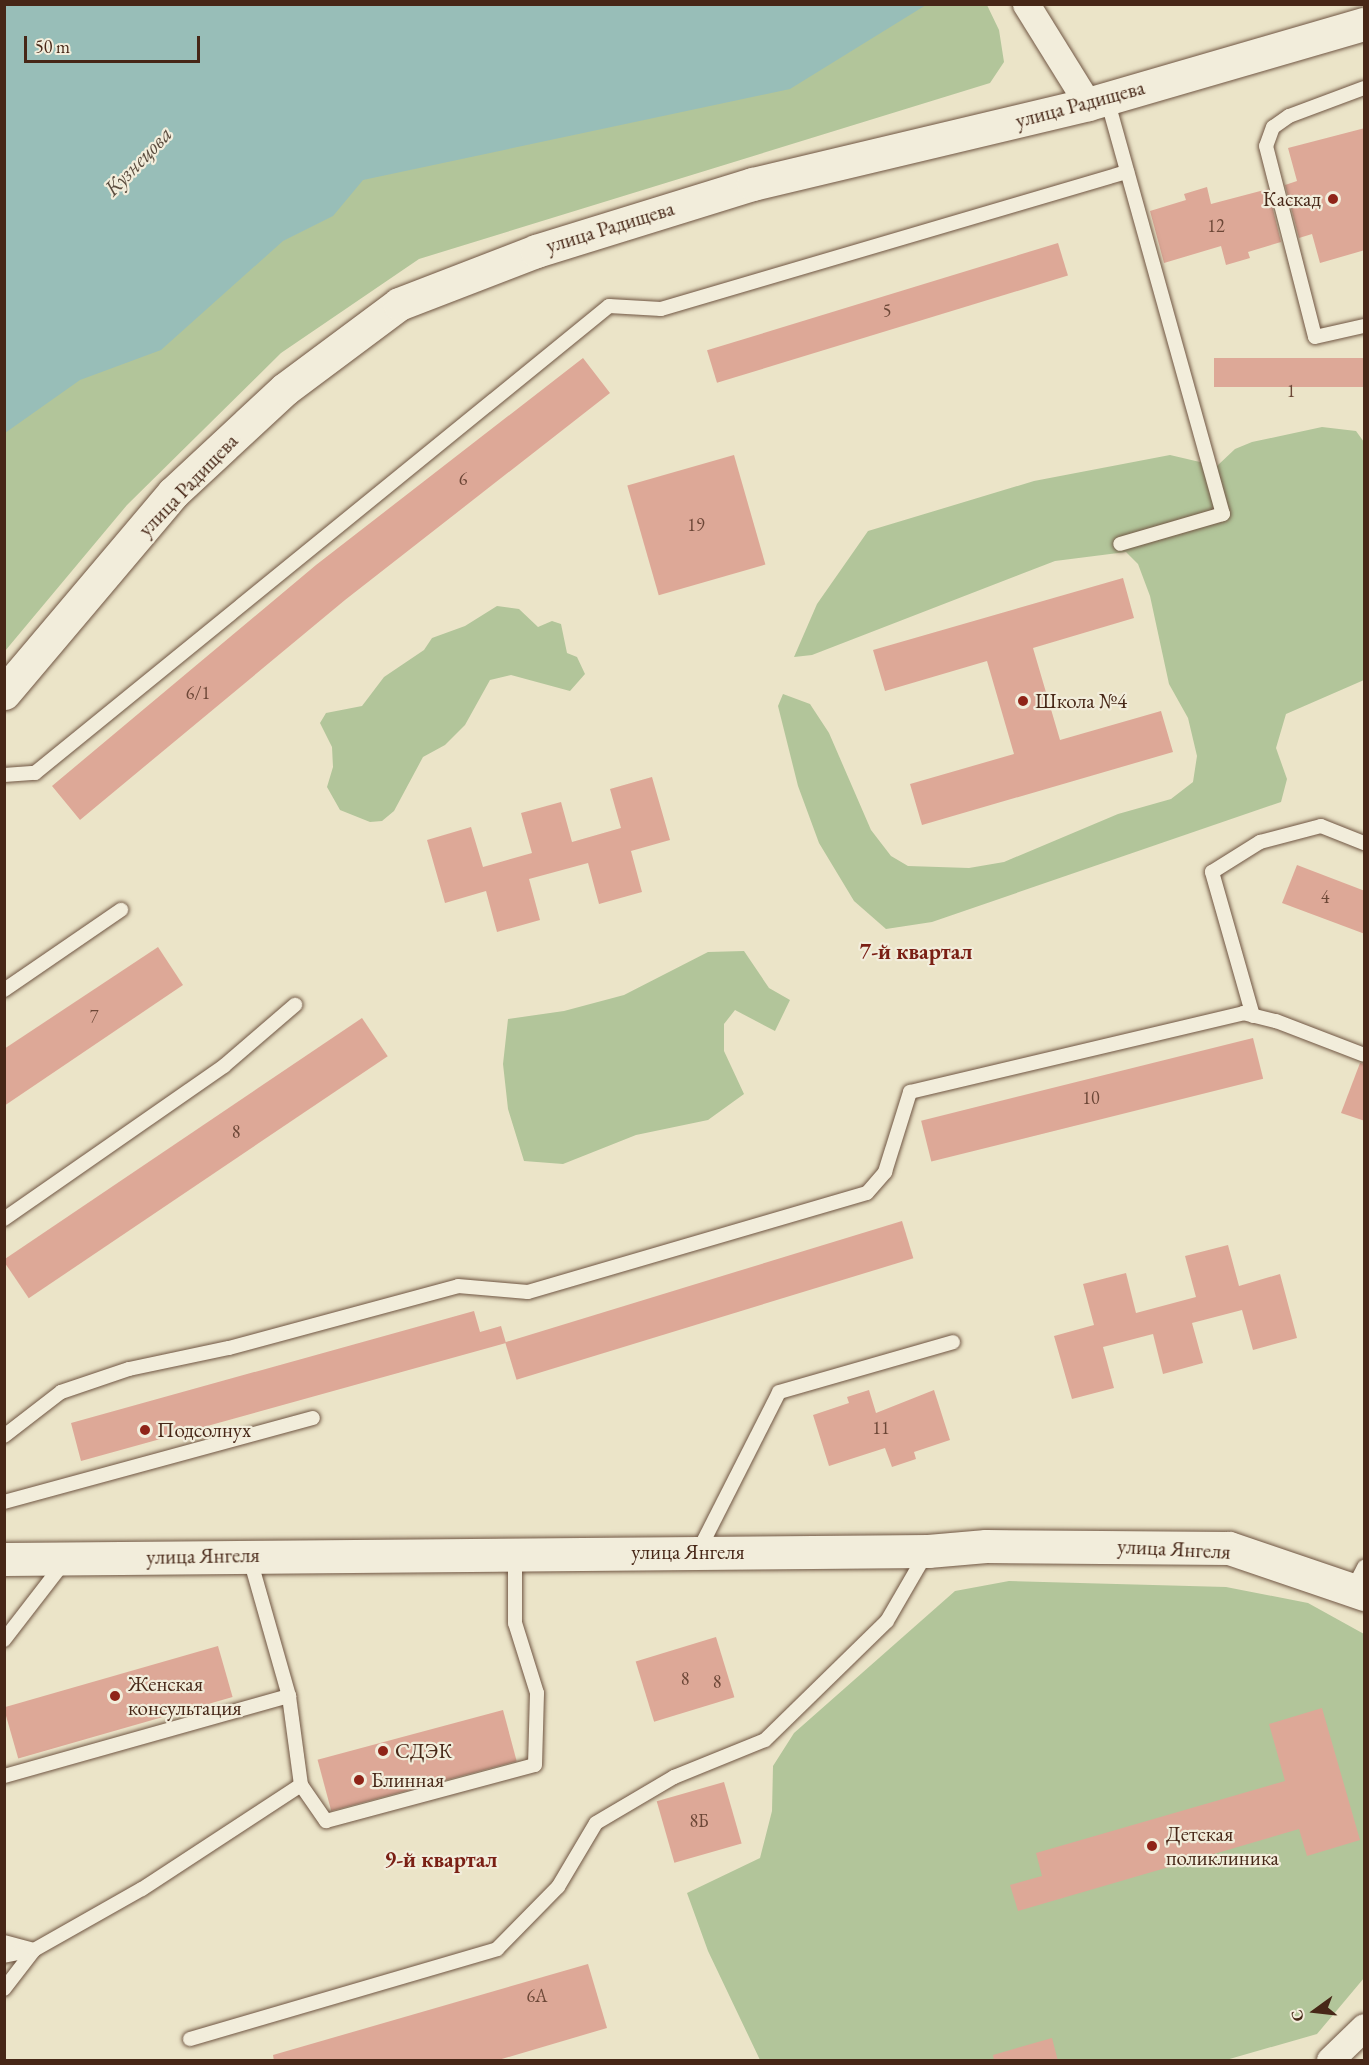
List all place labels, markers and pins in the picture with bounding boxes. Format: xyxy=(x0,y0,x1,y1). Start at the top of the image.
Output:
place label: Каскад xyxy=(1263,186,1321,212)
marker: Каскад xyxy=(1326,192,1340,206)
place label: Школа №4 xyxy=(1035,688,1127,714)
marker: Школа №4 xyxy=(1016,694,1030,708)
place label: Подсолнух xyxy=(157,1417,251,1443)
marker: Подсолнух xyxy=(138,1423,152,1437)
place label: Женская консультация xyxy=(128,1671,242,1721)
marker: Женская консультация xyxy=(106,1687,124,1705)
place label: СДЭК xyxy=(395,1738,452,1764)
marker: СДЭК xyxy=(376,1744,390,1758)
place label: Блинная xyxy=(371,1767,444,1793)
marker: Блинная xyxy=(352,1773,366,1787)
place label: Детская поликлиника xyxy=(1166,1821,1279,1871)
marker: Детская поликлиника xyxy=(1143,1837,1161,1855)

